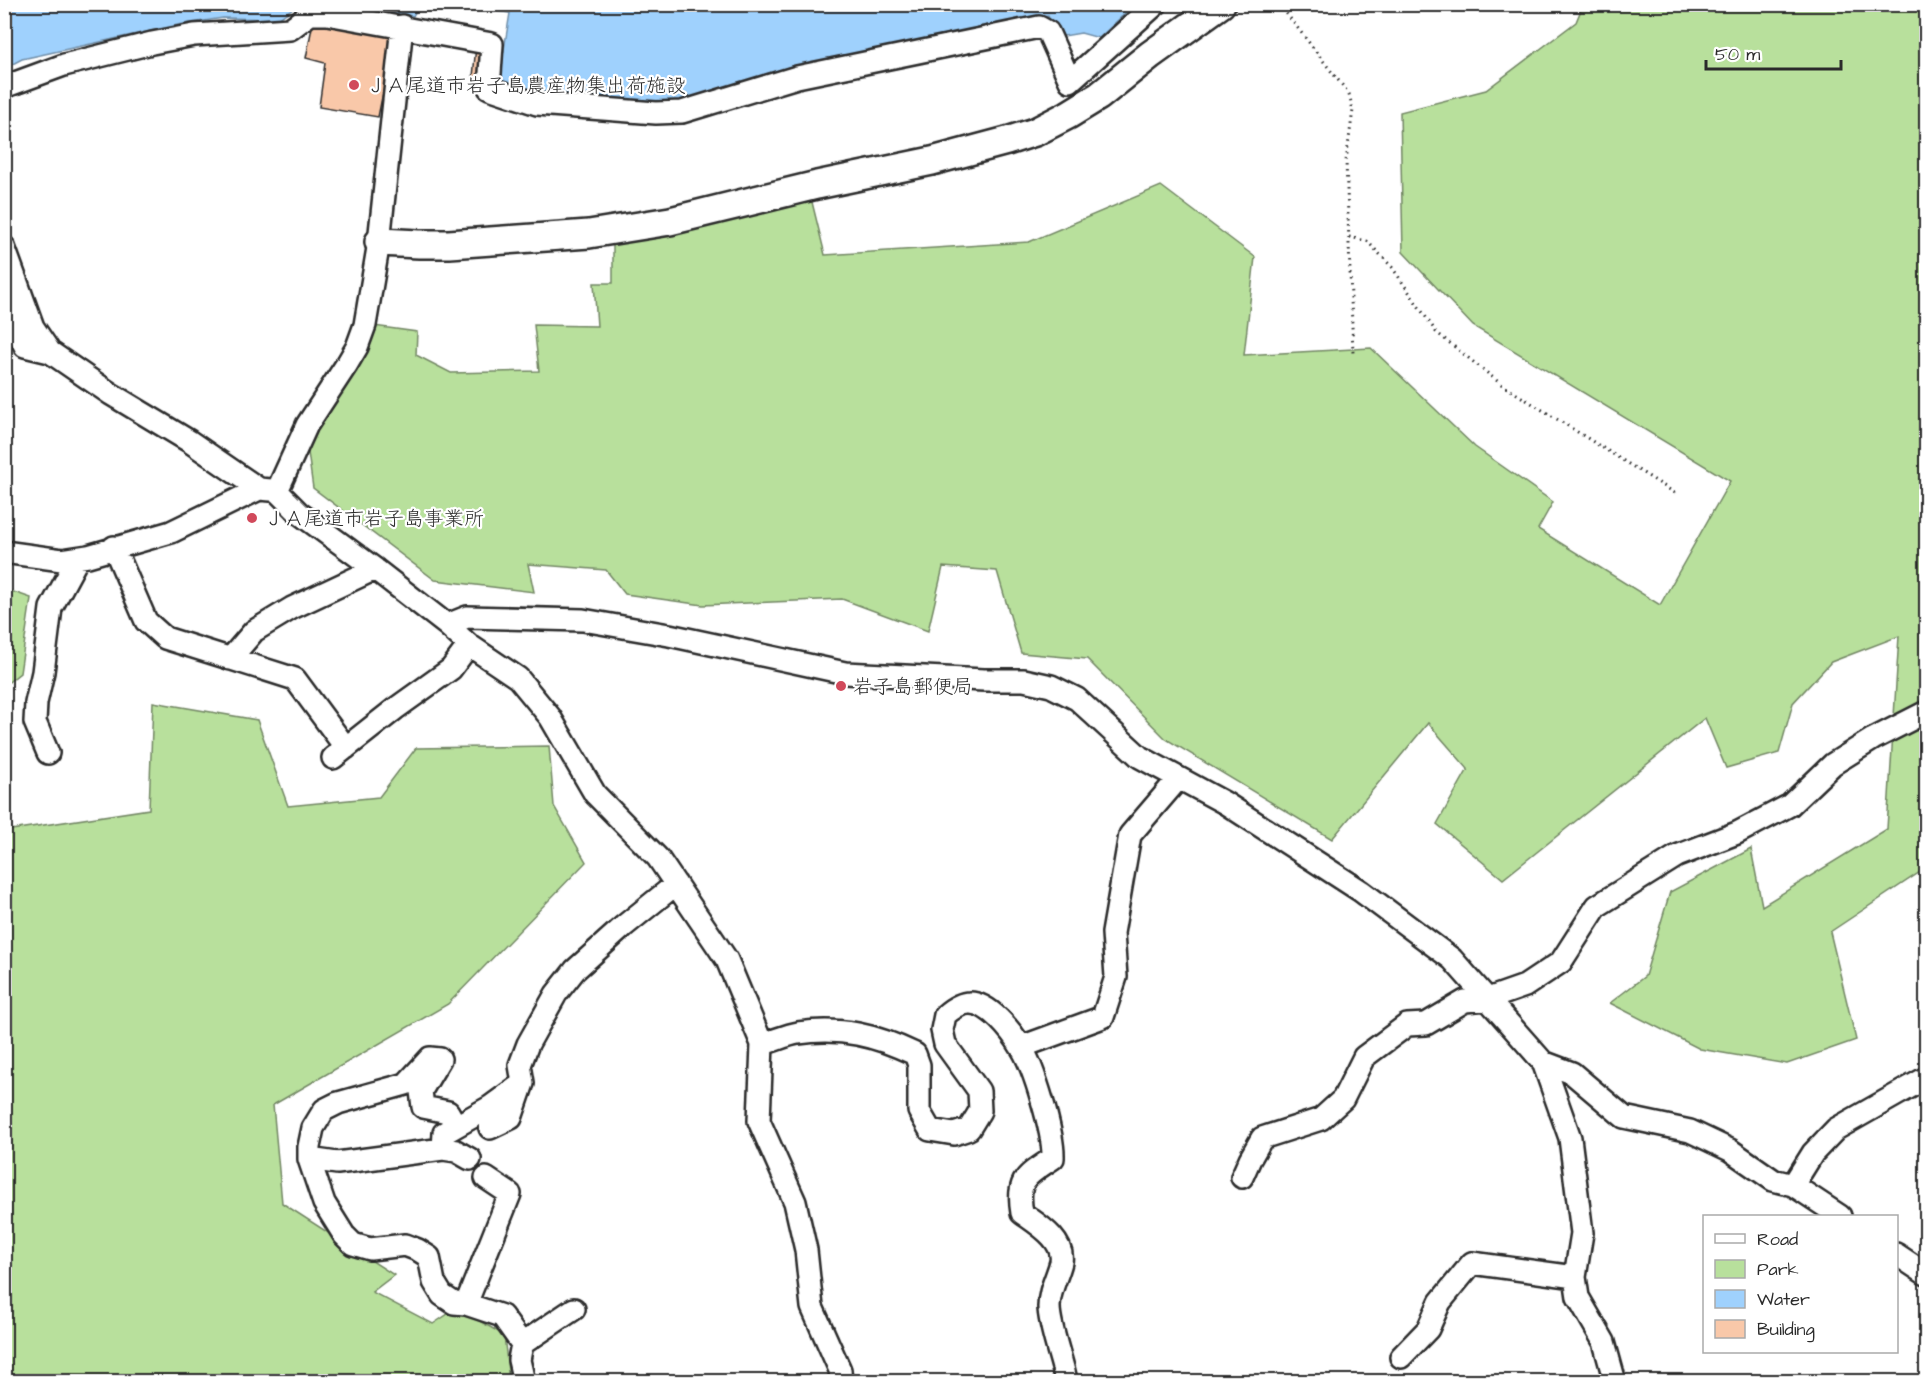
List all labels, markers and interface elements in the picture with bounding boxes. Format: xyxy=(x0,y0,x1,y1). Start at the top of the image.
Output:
scale bar xyxy=(1706,33,1841,71)
text: 50 m xyxy=(1715,42,1760,67)
place label: ＪＡ尾道市岩子島農産物集出荷施設 xyxy=(366,72,686,100)
marker: ＪＡ尾道市岩子島農産物集出荷施設 xyxy=(347,78,361,92)
place label: ＪＡ尾道市岩子島事業所 xyxy=(264,505,484,533)
marker: ＪＡ尾道市岩子島事業所 xyxy=(245,511,259,525)
place label: 岩子島郵便局 xyxy=(853,673,973,701)
marker: 岩子島郵便局 xyxy=(834,679,848,693)
legend xyxy=(1703,1215,1898,1353)
text: Road xyxy=(1757,1227,1798,1252)
text: Park xyxy=(1757,1257,1799,1282)
text: Water xyxy=(1757,1287,1810,1312)
text: Building xyxy=(1757,1317,1815,1343)

